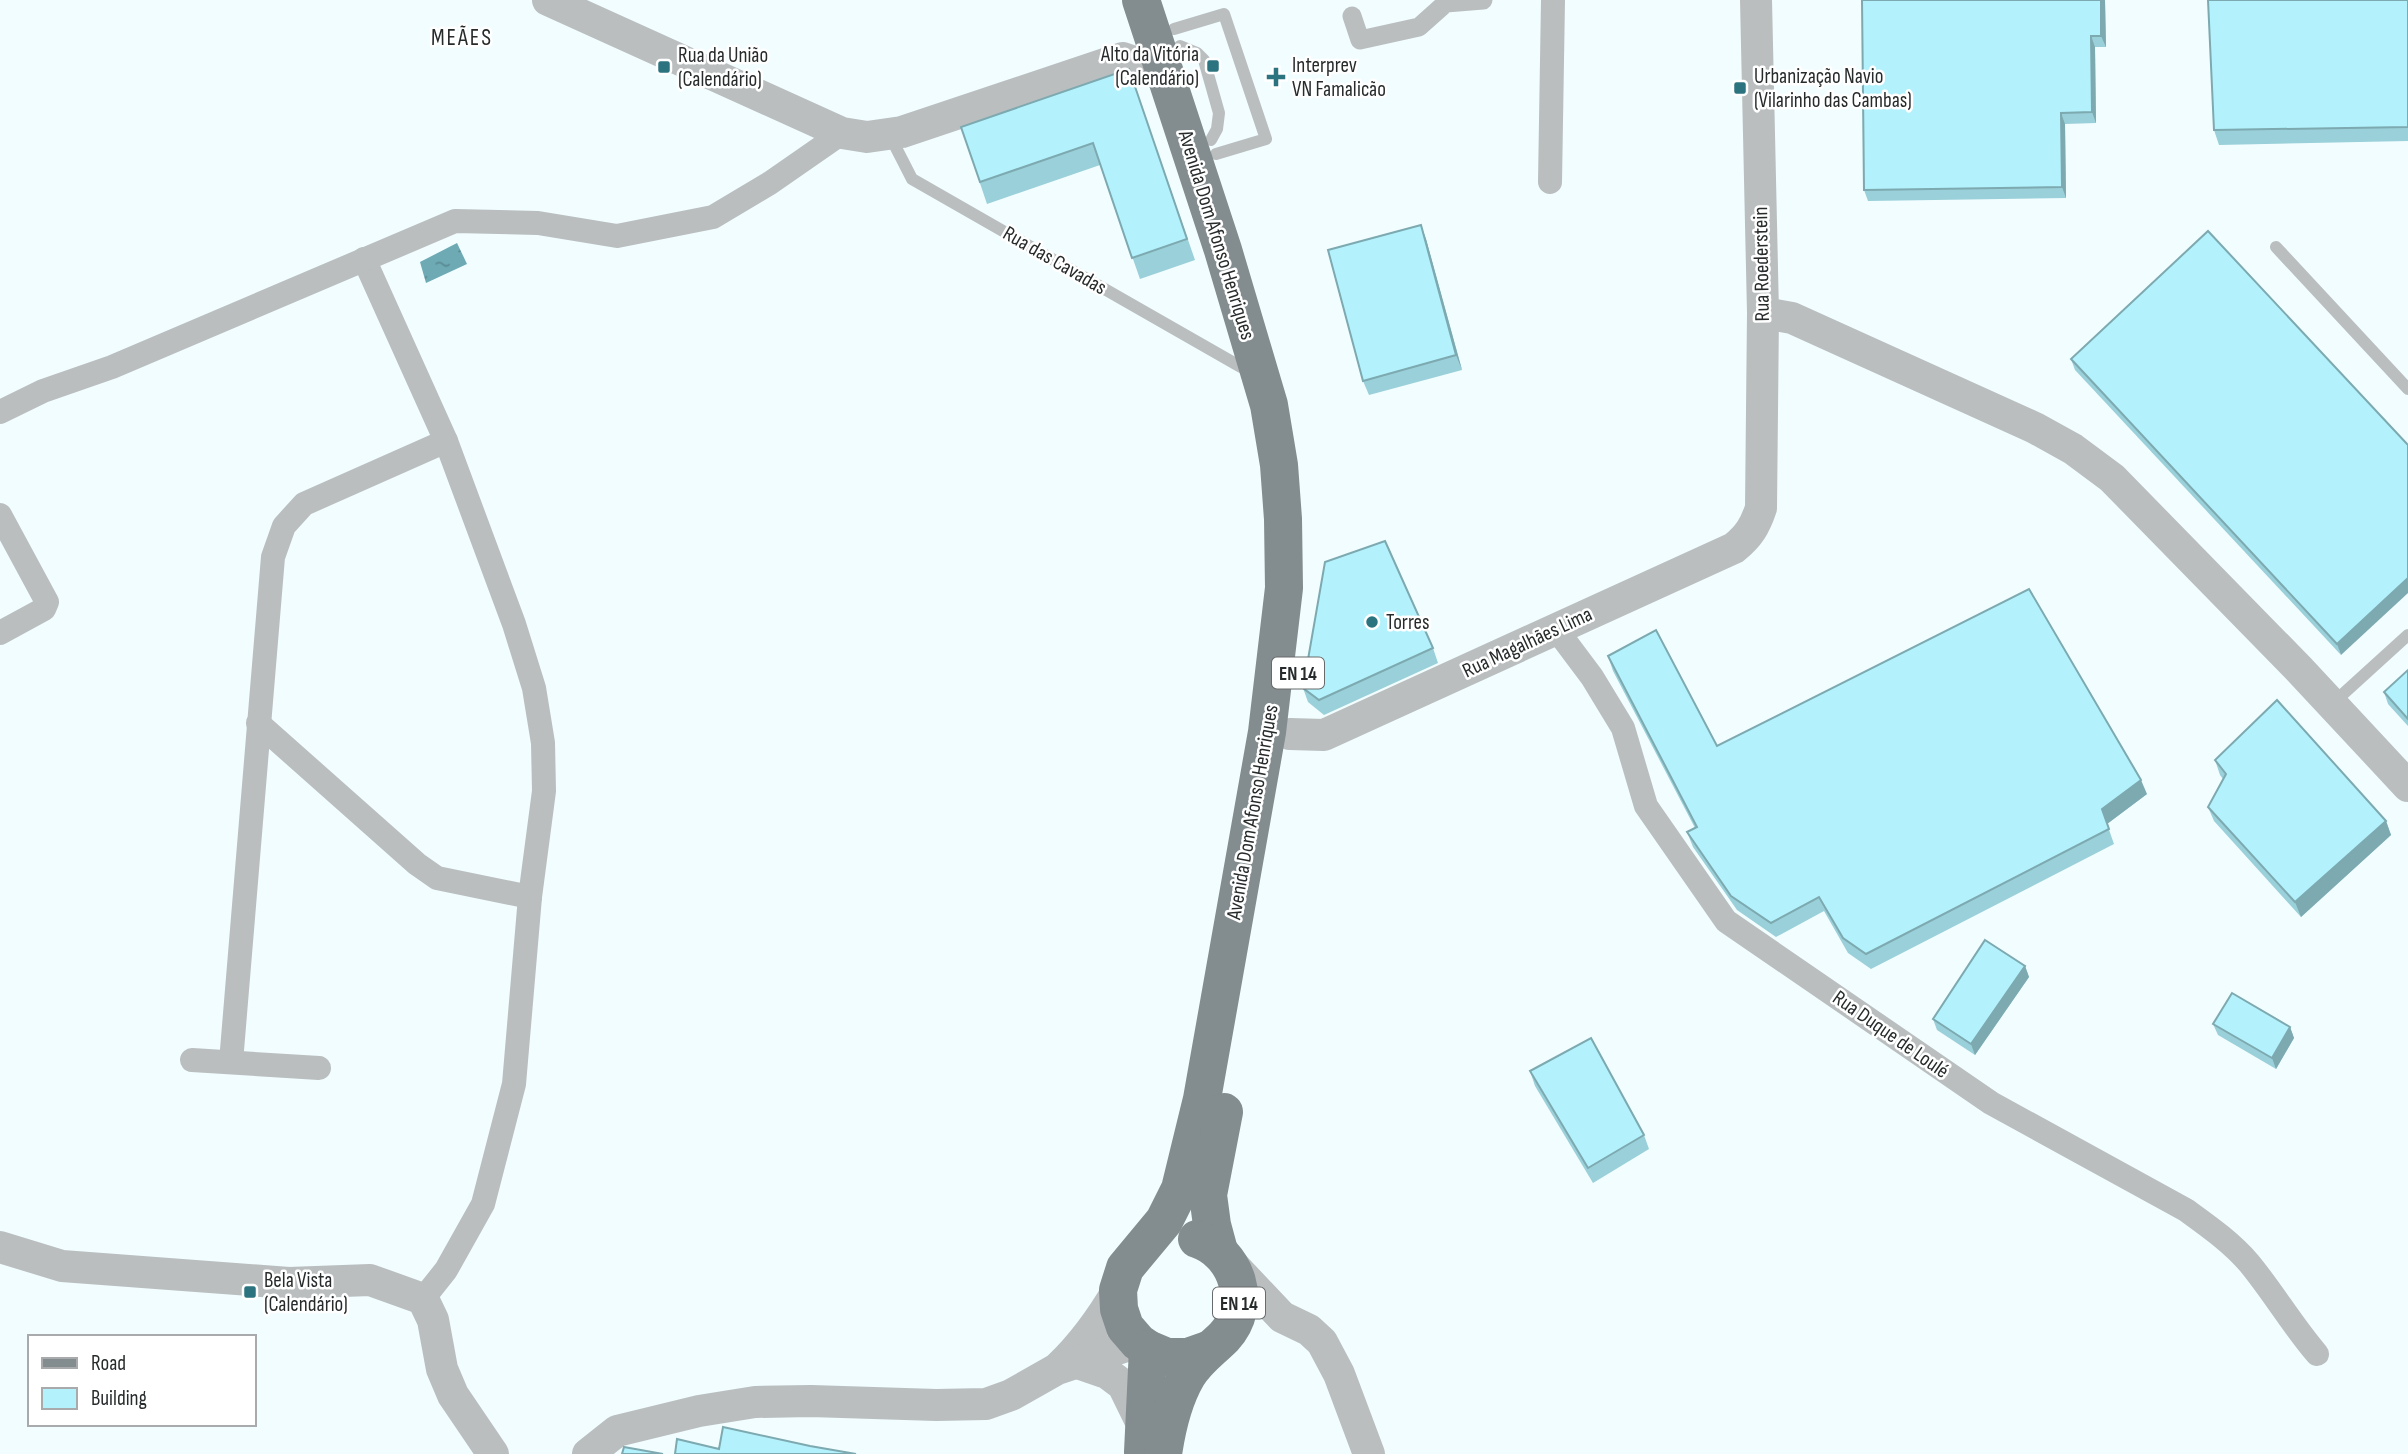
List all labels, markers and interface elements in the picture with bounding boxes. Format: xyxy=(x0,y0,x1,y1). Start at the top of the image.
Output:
district label: MEÃES xyxy=(431,24,493,52)
place label: Alto da Vitória (Calendário) xyxy=(1100,42,1199,91)
place label: Rua da União (Calendário) xyxy=(678,43,768,92)
place label: Interprev VN Famalicão xyxy=(1292,53,1386,102)
marker: Alto da Vitória (Calendário) xyxy=(1205,58,1221,74)
marker: Rua da União (Calendário) xyxy=(656,59,672,75)
place label: Urbanização Navio (Vilarinho das Cambas) xyxy=(1754,64,1912,113)
marker: Interprev VN Famalicão xyxy=(1266,67,1286,87)
marker: Urbanização Navio (Vilarinho das Cambas) xyxy=(1732,80,1748,96)
street label: Avenida Dom Afonso Henriques xyxy=(1172,127,1260,343)
street label: Rua Roederstein xyxy=(1748,207,1775,321)
street label: Rua das Cavadas xyxy=(998,221,1111,300)
street label: Rua Magalhães Lima xyxy=(1458,601,1596,683)
place label: Torres xyxy=(1386,610,1430,635)
marker: Torres xyxy=(1364,614,1380,630)
road number: EN 14 xyxy=(1272,658,1324,688)
street label: Avenida Dom Afonso Henriques xyxy=(1221,703,1284,922)
street label: Rua Duque de Loulé xyxy=(1828,985,1954,1084)
place label: Bela Vista (Calendário) xyxy=(264,1268,348,1317)
marker: Bela Vista (Calendário) xyxy=(242,1284,258,1300)
road number: EN 14 xyxy=(1213,1288,1265,1318)
legend xyxy=(28,1335,256,1426)
text: Road xyxy=(91,1351,126,1376)
text: Building xyxy=(91,1386,147,1411)

